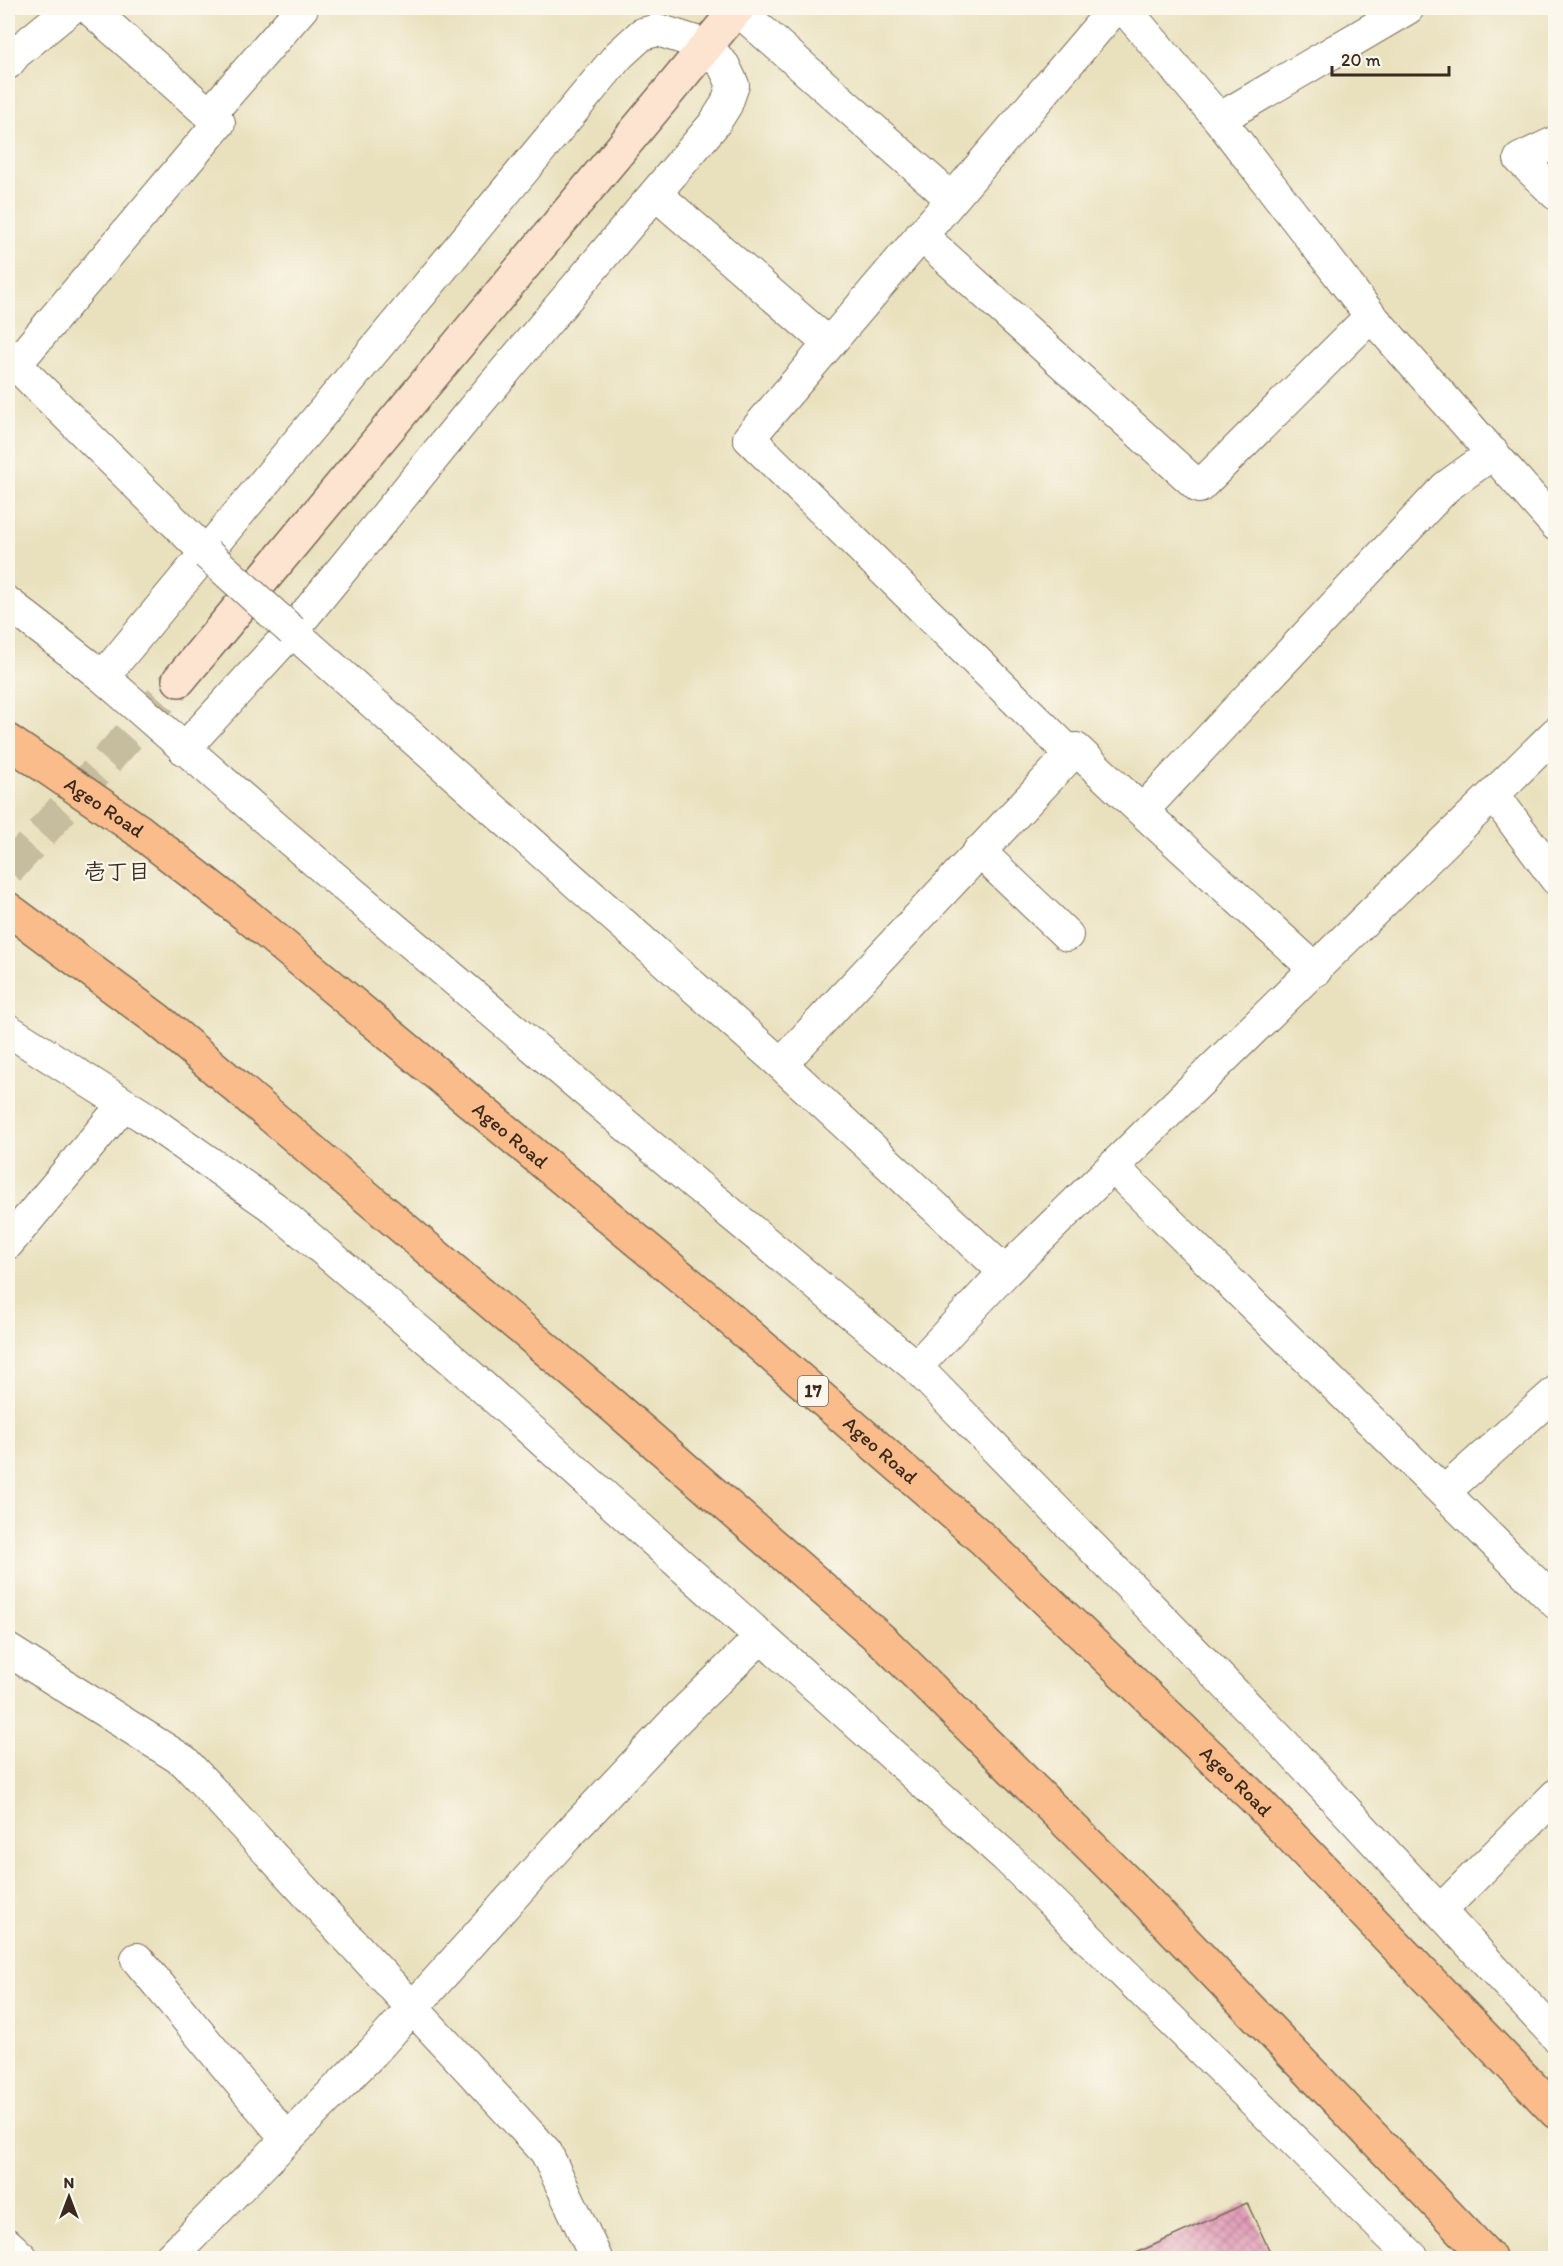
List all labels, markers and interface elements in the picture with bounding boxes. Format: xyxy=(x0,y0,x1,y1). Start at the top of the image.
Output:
scale bar xyxy=(1332,39,1449,77)
text: 20 m xyxy=(1341,49,1381,71)
street label: Ageo Road xyxy=(60,771,149,843)
district label: 壱丁目 xyxy=(84,858,150,885)
street label: Ageo Road xyxy=(468,1097,553,1173)
road number: 17 xyxy=(798,1376,828,1406)
street label: Ageo Road xyxy=(838,1411,923,1489)
street label: Ageo Road xyxy=(1195,1741,1277,1821)
north arrow xyxy=(39,2167,99,2227)
text: N xyxy=(64,2173,74,2192)

